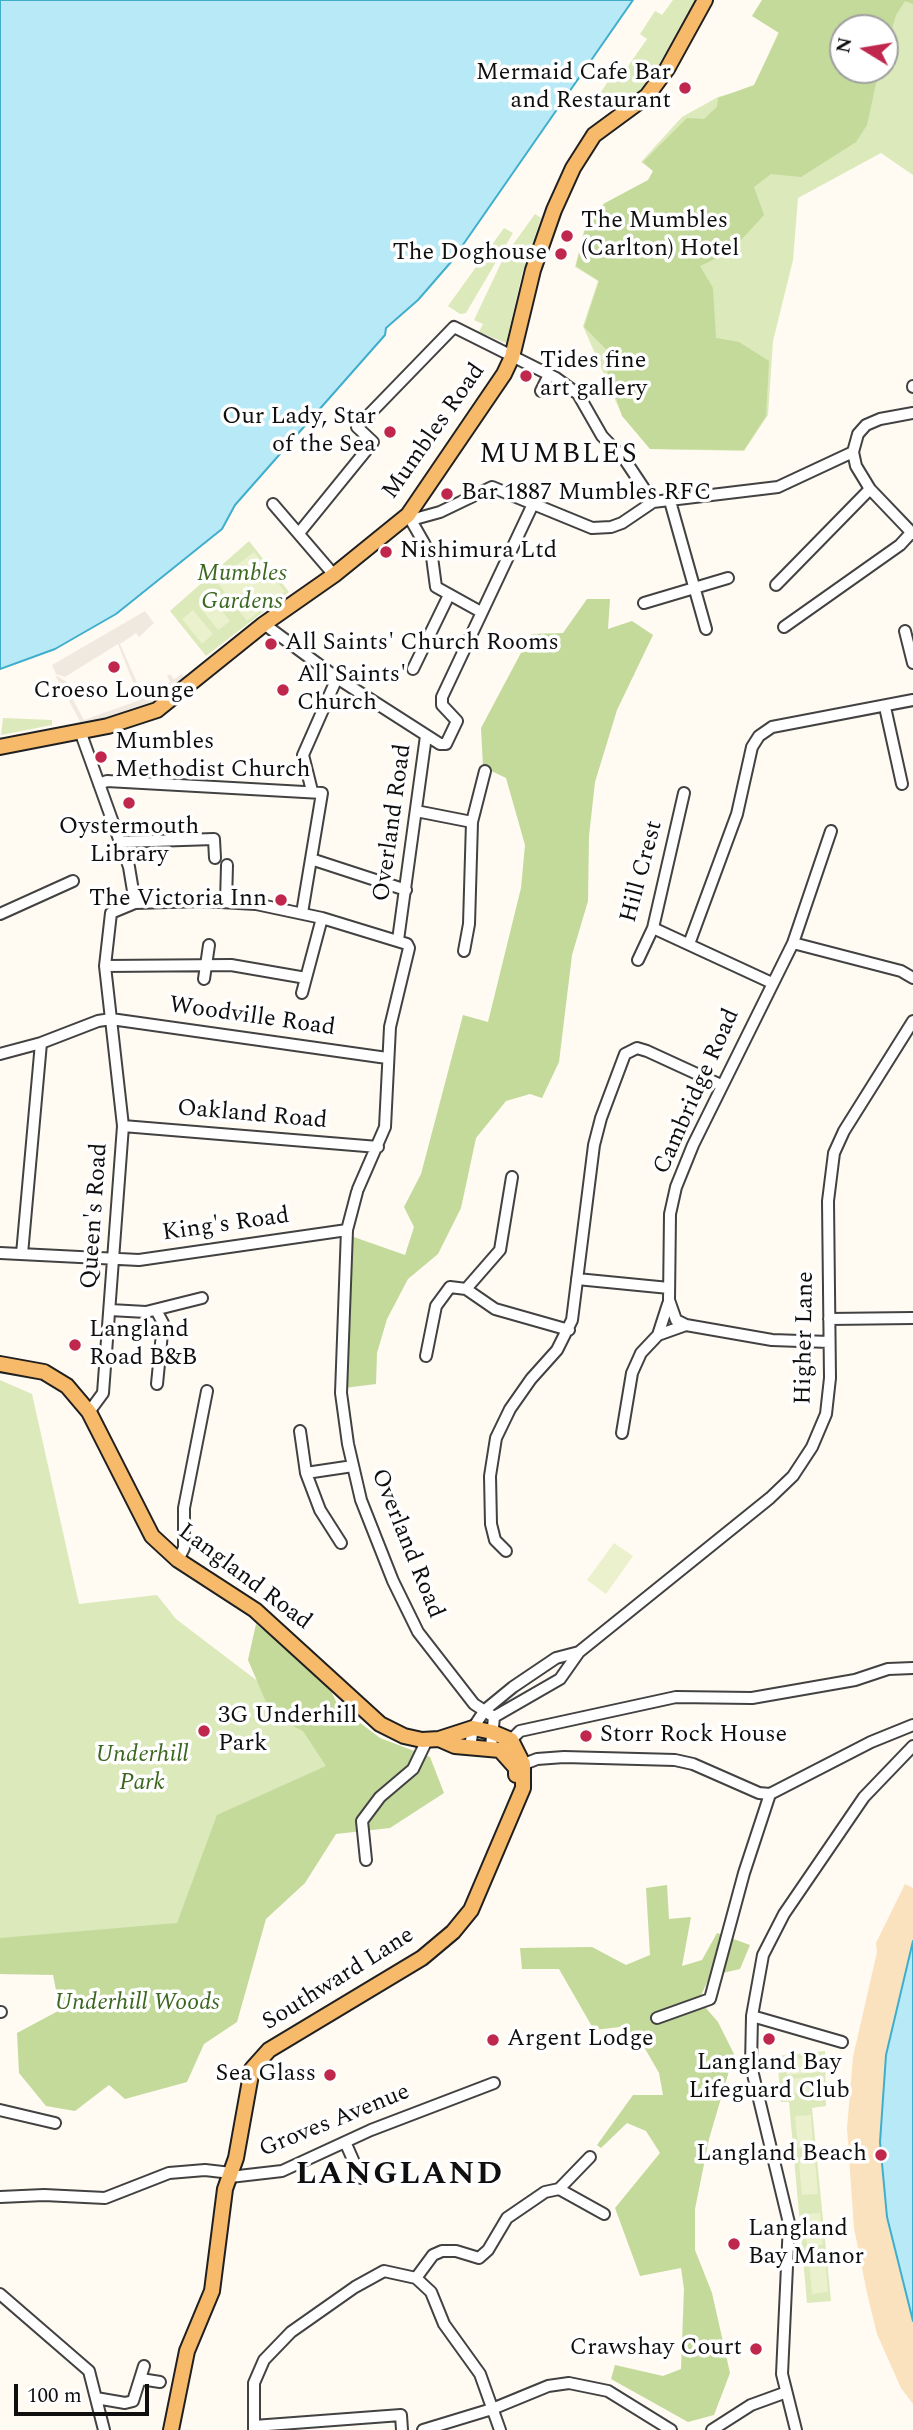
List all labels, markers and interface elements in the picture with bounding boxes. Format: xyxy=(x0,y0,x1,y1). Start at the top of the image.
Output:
north arrow xyxy=(829,14,899,84)
text: N xyxy=(829,35,861,56)
place label: Mermaid Cafe Bar and Restaurant xyxy=(476,60,671,116)
marker: Mermaid Cafe Bar and Restaurant xyxy=(677,80,693,96)
place label: The Mumbles (Carlton) Hotel xyxy=(581,208,739,264)
marker: The Mumbles (Carlton) Hotel xyxy=(559,228,575,244)
place label: The Doghouse xyxy=(392,240,547,268)
marker: The Doghouse xyxy=(553,246,569,262)
place label: Tides fine art gallery xyxy=(540,348,647,404)
street label: Mumbles Road xyxy=(377,358,493,506)
marker: Tides fine art gallery xyxy=(518,368,534,384)
place label: Our Lady, Star of the Sea xyxy=(222,404,376,460)
marker: Our Lady, Star of the Sea xyxy=(382,424,398,440)
district label: MUMBLES xyxy=(480,440,638,474)
place label: Bar 1887 Mumbles RFC xyxy=(461,480,711,508)
marker: Bar 1887 Mumbles RFC xyxy=(439,486,455,502)
place label: Nishimura Ltd xyxy=(400,538,557,566)
marker: Nishimura Ltd xyxy=(378,544,394,560)
park label: Mumbles Gardens xyxy=(197,561,287,617)
place label: All Saints' Church Rooms xyxy=(285,630,559,658)
marker: All Saints' Church Rooms xyxy=(263,636,279,652)
marker: Croeso Lounge xyxy=(106,659,122,675)
place label: All Saints' Church xyxy=(297,662,406,718)
place label: Croeso Lounge xyxy=(34,678,194,706)
marker: All Saints' Church xyxy=(275,682,291,698)
place label: Mumbles Methodist Church xyxy=(115,729,311,785)
street label: Overland Road xyxy=(369,742,419,904)
marker: Mumbles Methodist Church xyxy=(93,749,109,765)
marker: Oystermouth Library xyxy=(121,795,137,811)
place label: Oystermouth Library xyxy=(59,814,199,870)
street label: Hill Crest xyxy=(616,818,670,926)
place label: The Victoria Inn xyxy=(89,886,267,914)
marker: The Victoria Inn xyxy=(273,892,289,908)
street label: Woodville Road xyxy=(167,992,337,1044)
street label: Cambridge Road xyxy=(649,1005,747,1179)
street label: Oakland Road xyxy=(176,1095,328,1137)
street label: Queen's Road xyxy=(77,1142,115,1290)
street label: King's Road xyxy=(161,1203,291,1249)
street label: Higher Lane xyxy=(790,1271,822,1405)
place label: Langland Road B&B xyxy=(89,1317,197,1373)
marker: Langland Road B&B xyxy=(67,1337,83,1353)
street label: Overland Road xyxy=(363,1465,449,1623)
street label: Langland Road xyxy=(171,1518,317,1638)
place label: 3G Underhill Park xyxy=(218,1703,357,1759)
place label: Storr Rock House xyxy=(600,1722,787,1750)
marker: 3G Underhill Park xyxy=(196,1723,212,1739)
marker: Storr Rock House xyxy=(578,1728,594,1744)
park label: Underhill Park xyxy=(95,1742,189,1798)
street label: Southward Lane xyxy=(258,1922,420,2038)
park label: Underhill Woods xyxy=(54,1990,220,2018)
place label: Argent Lodge xyxy=(507,2026,654,2054)
marker: Langland Bay Lifeguard Club xyxy=(761,2031,777,2047)
marker: Argent Lodge xyxy=(485,2032,501,2048)
place label: Langland Bay Lifeguard Club xyxy=(688,2050,850,2106)
place label: Sea Glass xyxy=(216,2061,316,2089)
marker: Sea Glass xyxy=(322,2067,338,2083)
street label: Groves Avenue xyxy=(256,2079,414,2165)
place label: Langland Beach xyxy=(696,2141,867,2169)
marker: Langland Beach xyxy=(873,2147,889,2163)
district label: LANGLAND xyxy=(297,2158,503,2196)
place label: Langland Bay Manor xyxy=(748,2216,864,2272)
marker: Langland Bay Manor xyxy=(726,2236,742,2252)
place label: Crawshay Court xyxy=(570,2335,742,2363)
marker: Crawshay Court xyxy=(748,2341,764,2357)
scale bar xyxy=(18,2370,152,2414)
text: 100 m xyxy=(27,2380,82,2412)

